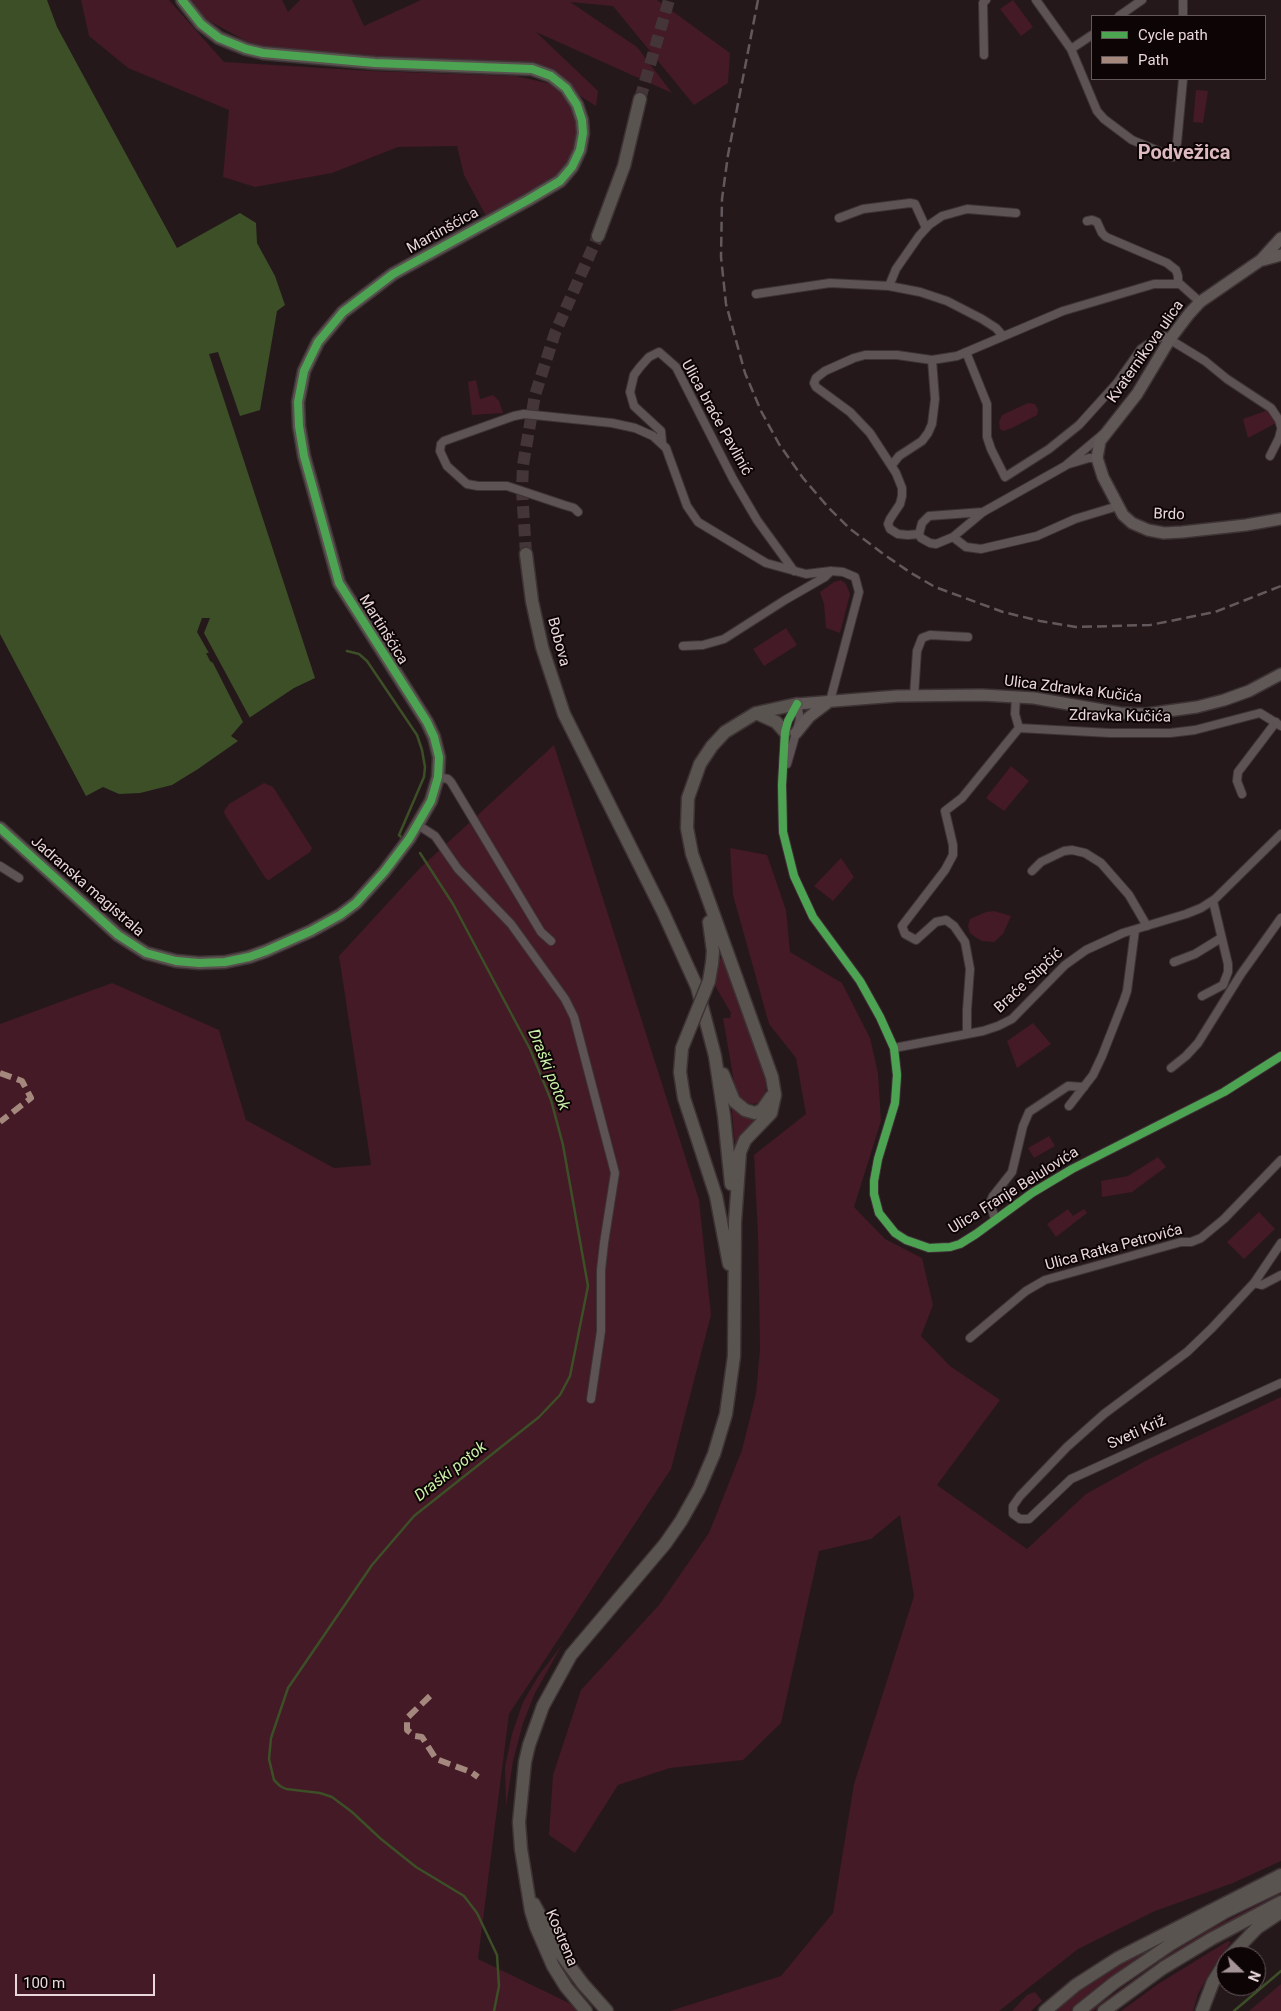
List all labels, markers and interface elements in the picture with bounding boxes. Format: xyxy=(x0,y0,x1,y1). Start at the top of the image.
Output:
legend xyxy=(1091,15,1266,80)
text: Cycle path xyxy=(1138,26,1208,44)
text: Path xyxy=(1138,51,1169,69)
district label: Podvežica xyxy=(1138,142,1230,166)
street label: Martinšćica xyxy=(404,204,482,258)
street label: Kvaternikova ulica xyxy=(1104,297,1188,407)
street label: Ulica braće Pavlinić xyxy=(677,357,755,479)
street label: Brdo xyxy=(1153,505,1185,525)
street label: Martinšćica xyxy=(354,592,412,668)
street label: Bobova xyxy=(543,615,573,669)
street label: Ulica Zdravka Kučića xyxy=(1003,673,1143,707)
street label: Zdravka Kučića xyxy=(1069,707,1171,727)
street label: Jadranska magistrala xyxy=(27,833,147,941)
street label: Braće Stipčić xyxy=(991,945,1067,1017)
water label: Draški potok xyxy=(523,1026,573,1114)
street label: Ulica Franje Belulovića xyxy=(946,1144,1082,1238)
street label: Ulica Ratka Petrovića xyxy=(1044,1221,1184,1275)
street label: Sveti Križ xyxy=(1105,1412,1169,1454)
water label: Draški potok xyxy=(411,1438,491,1506)
street label: Kostrena xyxy=(541,1907,581,1969)
north arrow xyxy=(1216,1946,1266,1996)
scale bar xyxy=(18,1964,158,1996)
text: N xyxy=(1245,1969,1263,1984)
text: 100 m xyxy=(23,1974,65,1992)

